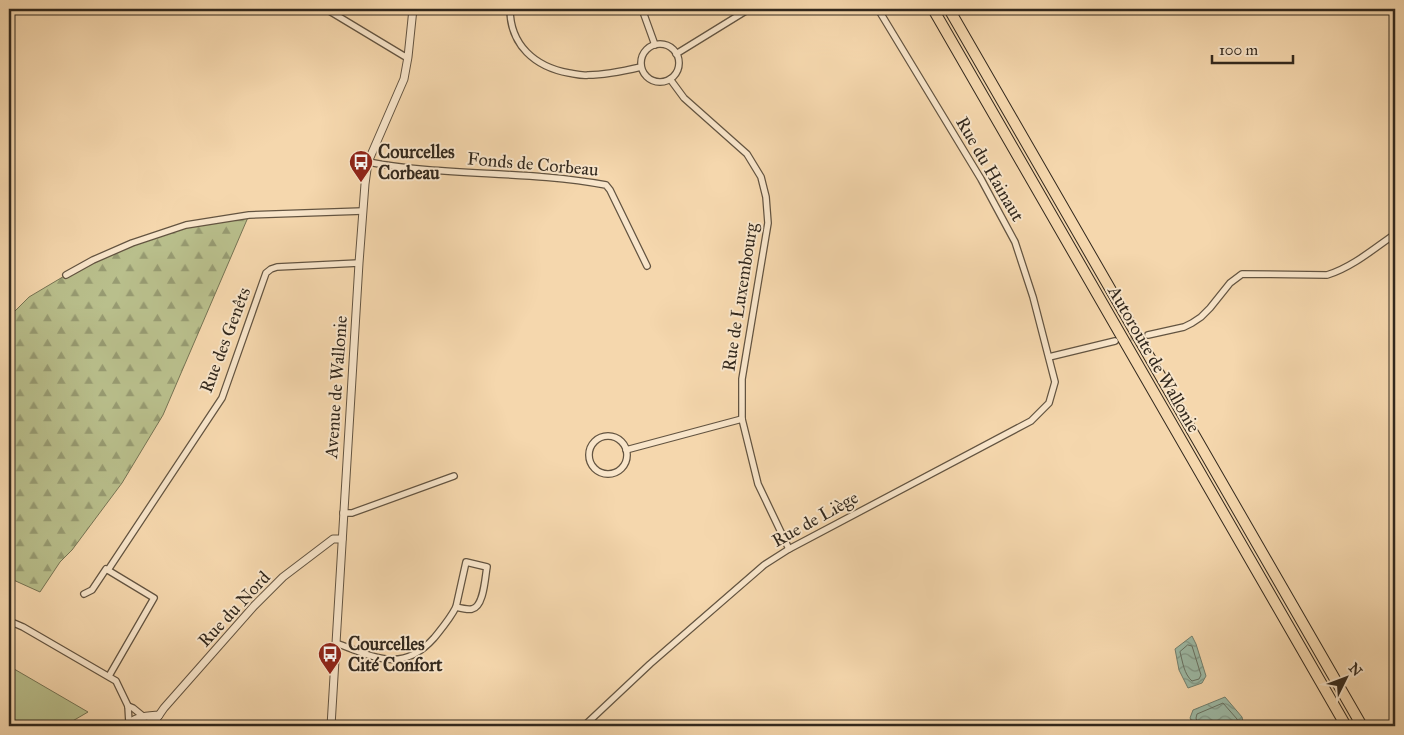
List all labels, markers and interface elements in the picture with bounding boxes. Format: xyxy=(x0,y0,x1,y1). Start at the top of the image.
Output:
scale bar xyxy=(1212,32,1293,64)
text: 100 m xyxy=(1219,41,1259,59)
street label: Rue du Hainaut xyxy=(951,113,1029,226)
place label: Courcelles Corbeau xyxy=(378,141,455,184)
street label: Fonds de Corbeau xyxy=(466,147,600,181)
bus stop icon: Courcelles Corbeau xyxy=(348,149,374,183)
street label: Rue de Luxembourg xyxy=(717,221,764,373)
street label: Autoroute de Wallonie xyxy=(1103,281,1205,436)
street label: Rue des Genêts xyxy=(195,284,255,396)
street label: Avenue de Wallonie xyxy=(320,315,352,460)
street label: Rue de Liège xyxy=(768,486,863,553)
street label: Rue du Nord xyxy=(193,566,275,652)
place label: Courcelles Cité Confort xyxy=(348,633,443,676)
bus stop icon: Courcelles Cité Confort xyxy=(317,641,343,675)
north arrow xyxy=(1322,652,1372,702)
text: N xyxy=(1345,660,1366,680)

